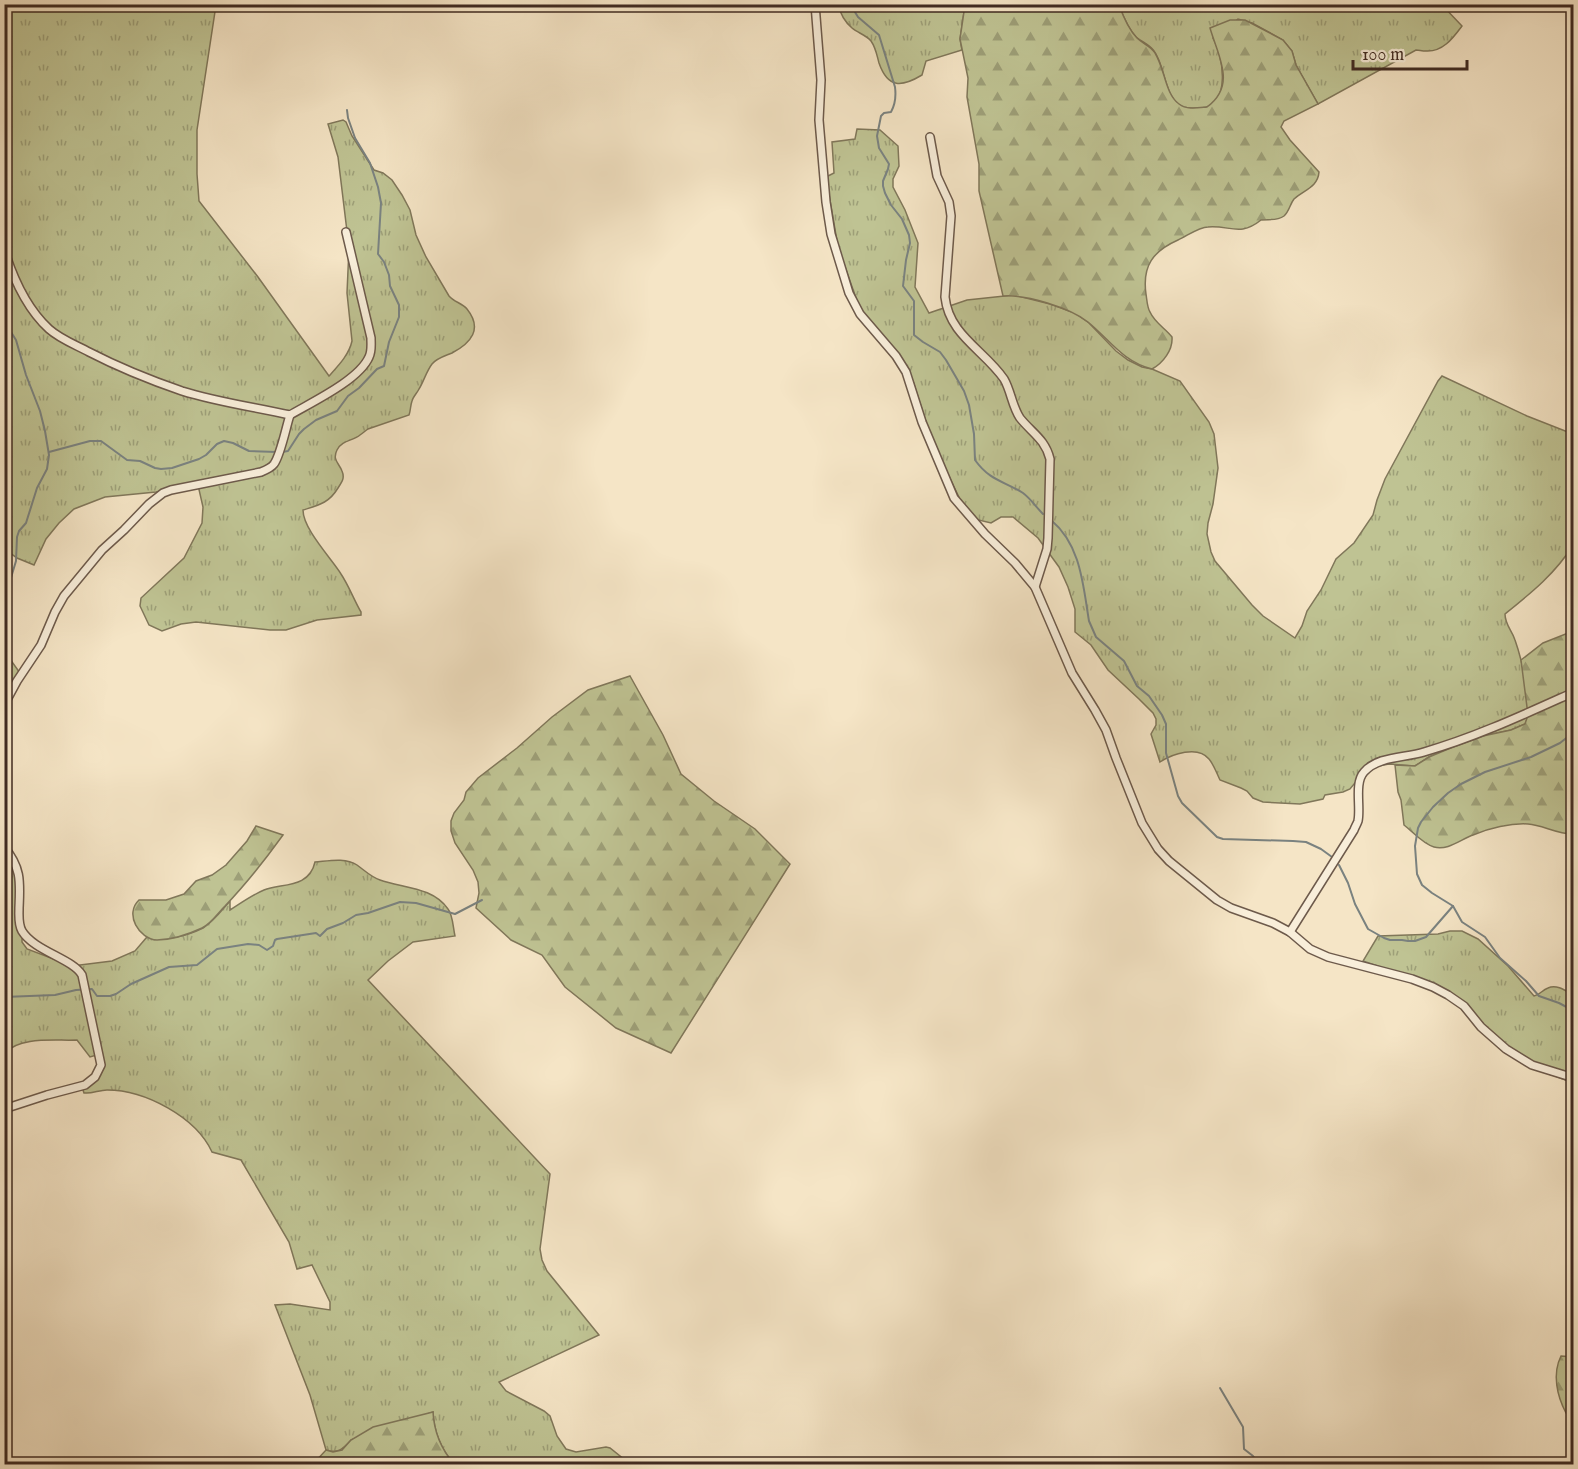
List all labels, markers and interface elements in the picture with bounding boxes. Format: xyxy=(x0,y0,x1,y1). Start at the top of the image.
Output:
scale bar xyxy=(1353,33,1467,71)
text: 100 m xyxy=(1362,44,1404,67)

